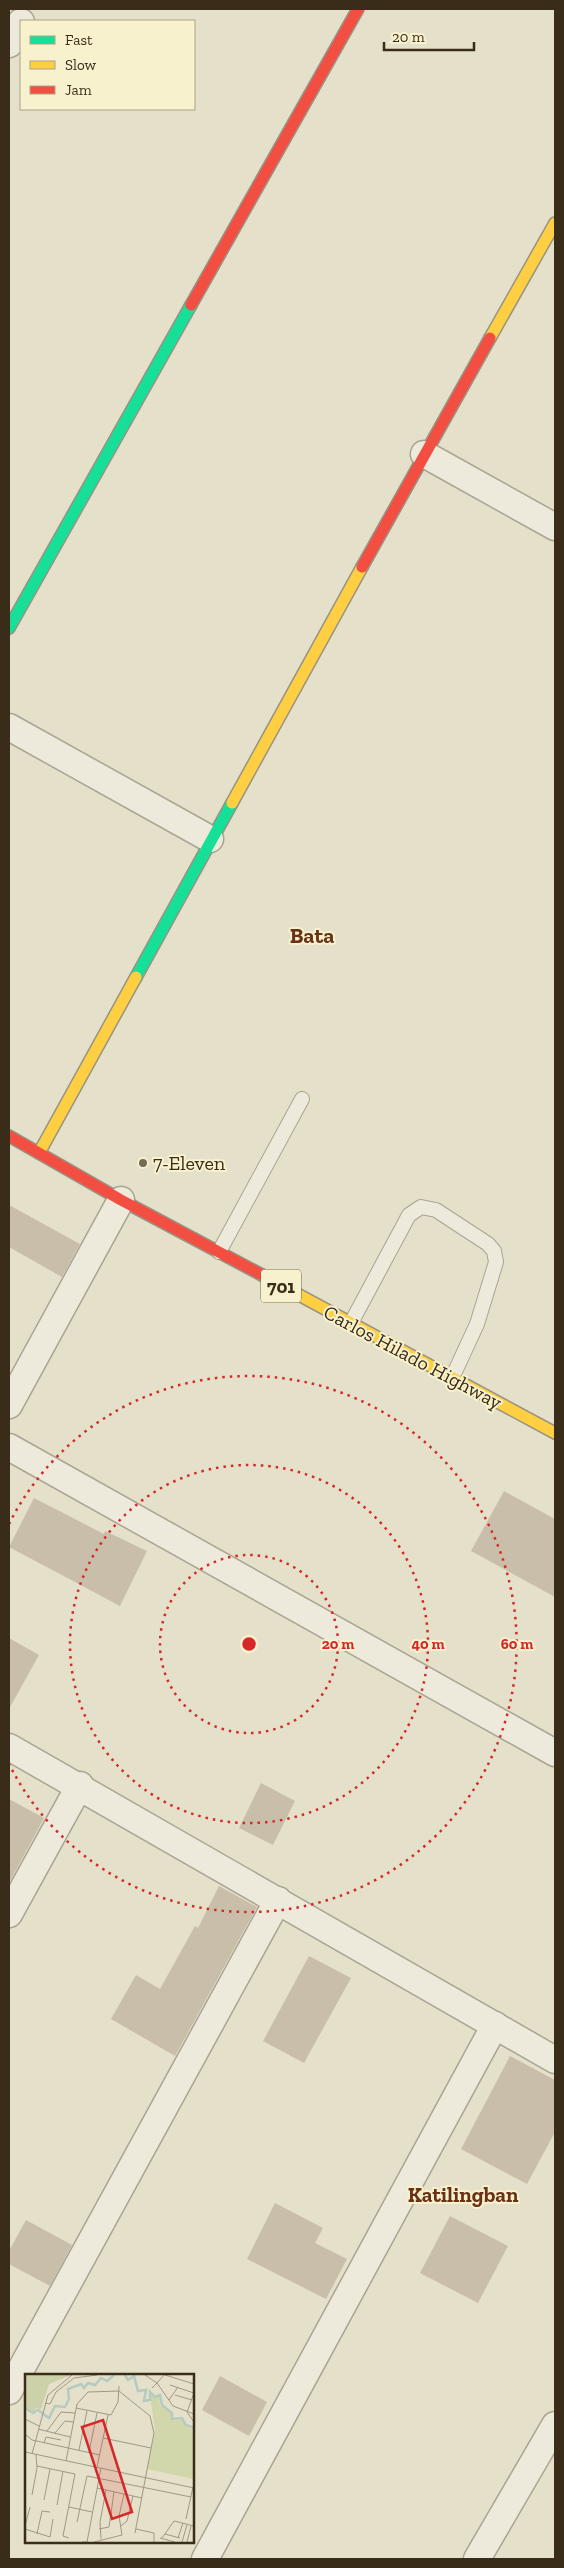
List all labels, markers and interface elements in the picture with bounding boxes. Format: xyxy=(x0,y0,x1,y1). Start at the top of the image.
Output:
legend xyxy=(20,20,195,110)
scale bar xyxy=(384,20,474,52)
text: 20 m xyxy=(392,28,425,46)
text: Fast xyxy=(65,31,93,49)
text: Slow xyxy=(65,56,97,74)
text: Jam xyxy=(65,81,92,99)
district label: Bata xyxy=(290,922,334,949)
place label: 7-Eleven xyxy=(153,1151,226,1175)
marker: 7-Eleven xyxy=(137,1157,149,1169)
road number: 701 xyxy=(261,1270,301,1302)
street label: Carlos Hilado Highway xyxy=(320,1300,507,1415)
centre of rings xyxy=(240,1635,258,1653)
text: 20 m xyxy=(322,1635,354,1653)
text: 40 m xyxy=(411,1635,445,1653)
text: 60 m xyxy=(501,1635,533,1653)
district label: Katilingban xyxy=(408,2182,519,2207)
inset map xyxy=(25,2374,194,2543)

